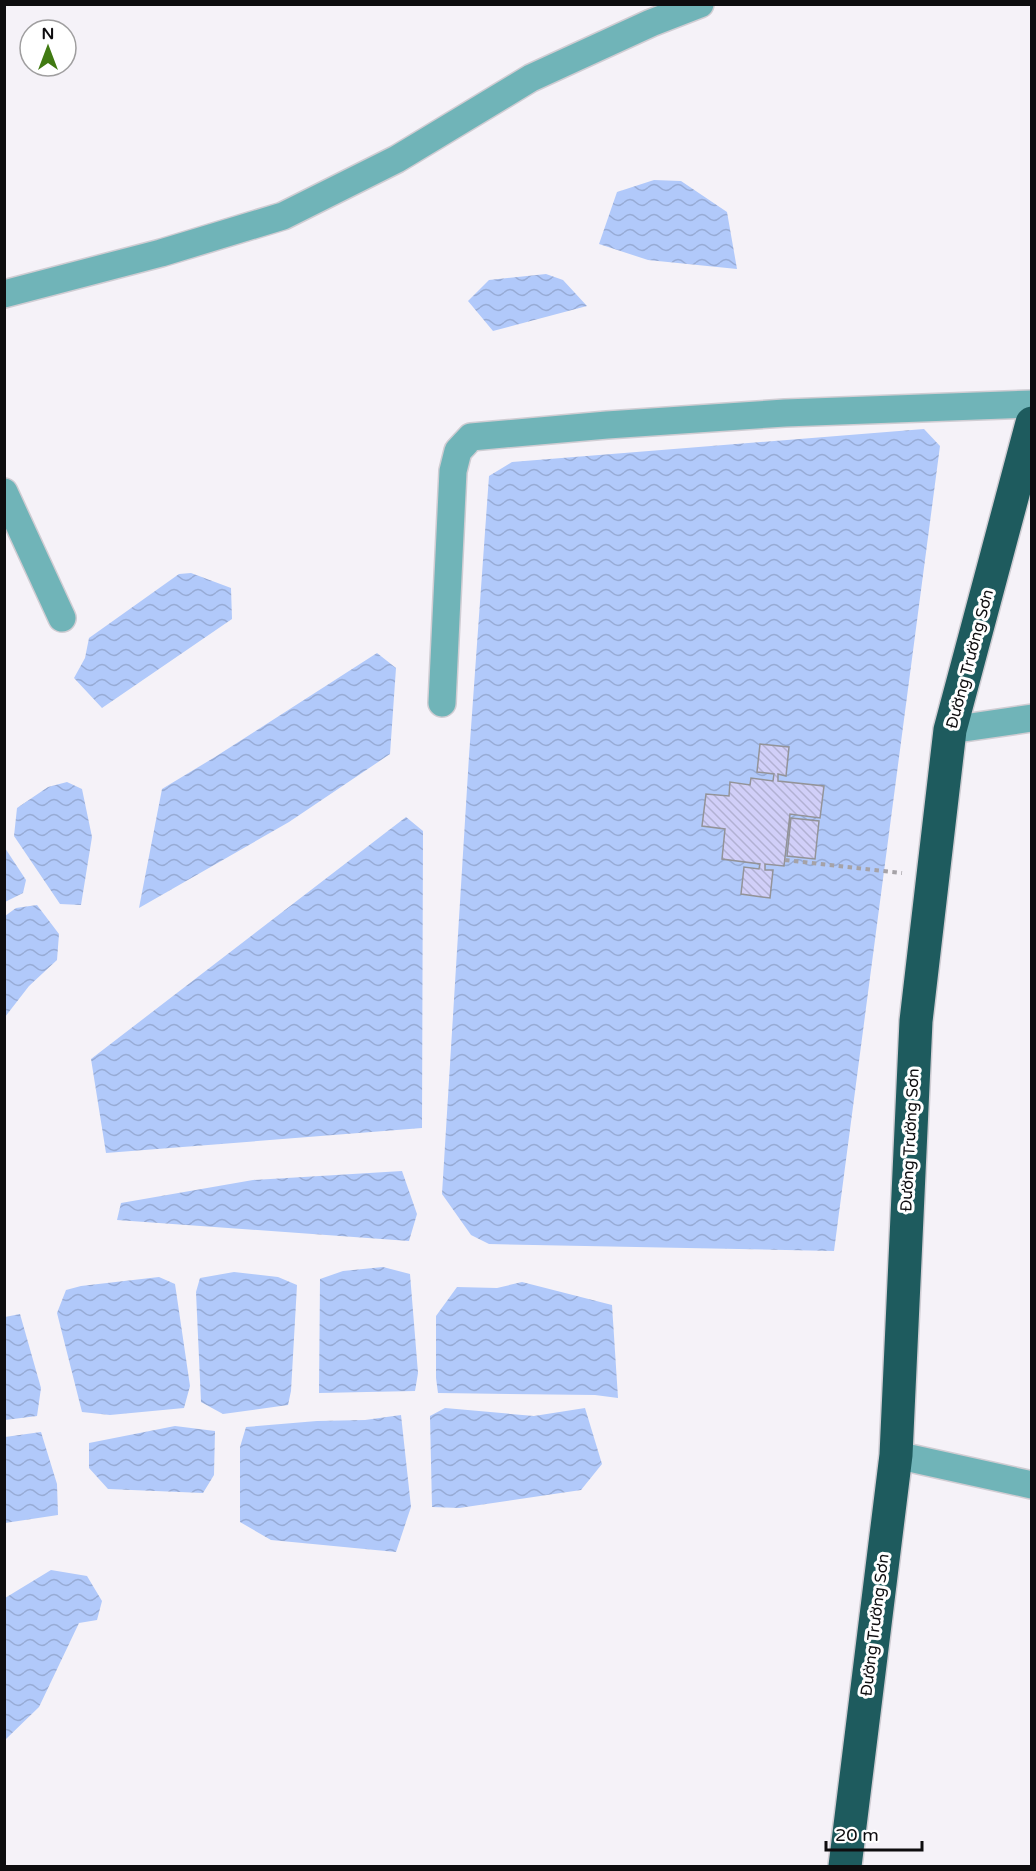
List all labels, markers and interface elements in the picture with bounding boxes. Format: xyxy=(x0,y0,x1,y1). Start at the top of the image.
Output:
north arrow xyxy=(18,18,78,78)
text: N xyxy=(42,24,54,44)
street label: Đường Trường Sơn xyxy=(942,587,998,731)
street label: Đường Trường Sơn xyxy=(896,1068,924,1212)
street label: Đường Trường Sơn xyxy=(856,1553,894,1697)
scale bar xyxy=(826,1814,922,1852)
text: 20 m xyxy=(835,1824,879,1846)

